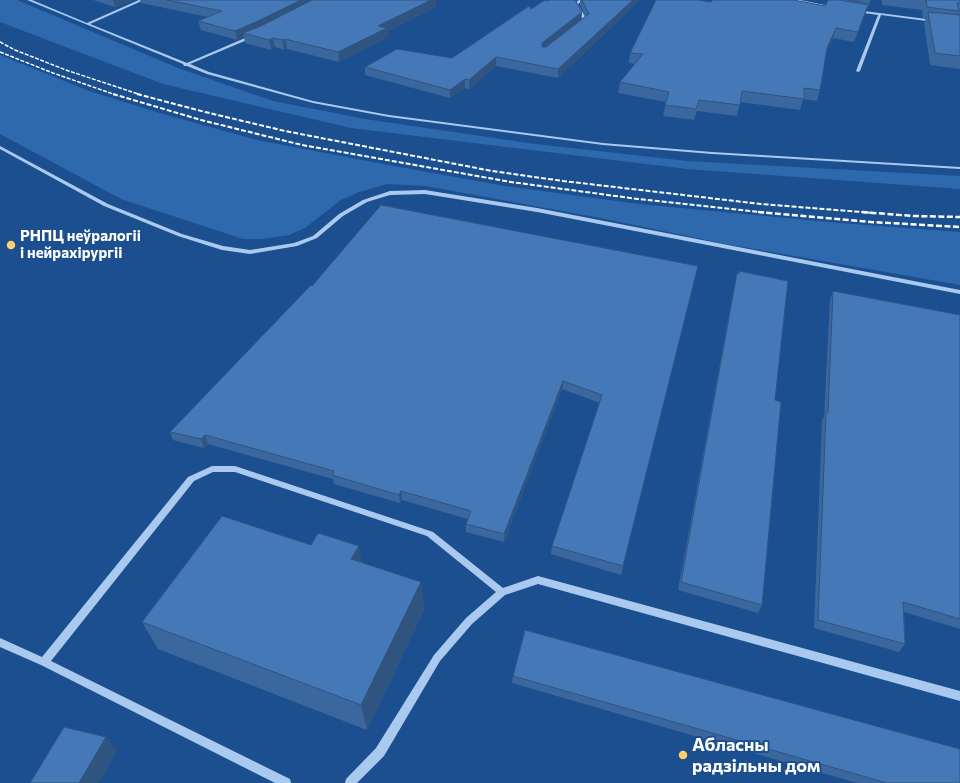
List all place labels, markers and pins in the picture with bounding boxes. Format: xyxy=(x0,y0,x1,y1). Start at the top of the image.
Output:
place label: РНПЦ неўралогіі і нейрахірургіі xyxy=(20,227,141,262)
marker: РНПЦ неўралогіі і нейрахірургіі xyxy=(5,239,17,251)
place label: Абласны радзільны дом xyxy=(692,734,820,776)
marker: Абласны радзільны дом xyxy=(677,749,689,761)

